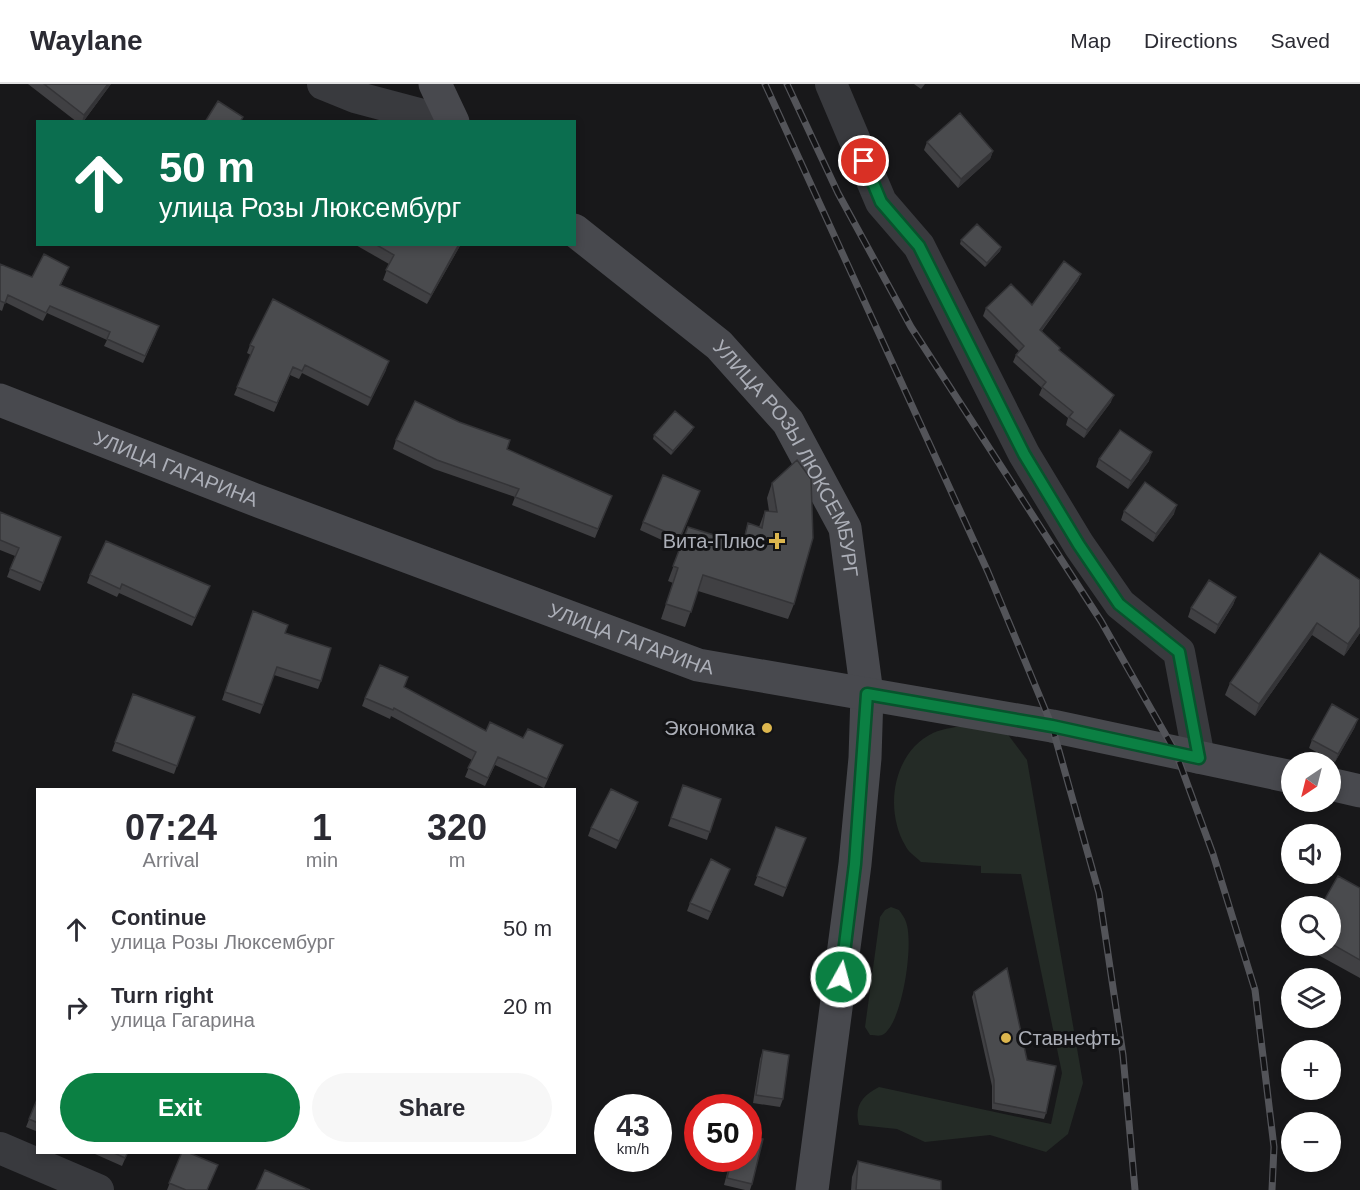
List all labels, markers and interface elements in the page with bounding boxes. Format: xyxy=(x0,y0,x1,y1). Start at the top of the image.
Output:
text: Waylane xyxy=(30,25,143,56)
text: Map xyxy=(1070,29,1111,52)
text: Directions xyxy=(1144,29,1237,52)
text: Saved xyxy=(1270,29,1330,52)
pin xyxy=(838,135,889,186)
icon: ahead xyxy=(60,144,138,222)
text: 50 m xyxy=(159,144,255,191)
icon: arrive xyxy=(847,144,880,177)
text: улица Розы Люксембург xyxy=(159,193,461,223)
street label: УЛИЦА РОЗЫ ЛЮКСЕМБУРГ xyxy=(709,335,862,578)
street label: УЛИЦА ГАГАРИНА xyxy=(91,427,262,511)
place label: Вита-Плюс xyxy=(663,530,765,552)
marker: Вита-Плюс xyxy=(770,534,784,548)
street label: УЛИЦА ГАГАРИНА xyxy=(545,599,716,679)
place label: Экономка xyxy=(664,717,756,739)
marker: Экономка xyxy=(760,721,774,735)
north arrow xyxy=(1281,752,1341,812)
map controls xyxy=(1281,752,1341,1172)
text: 07:24 xyxy=(125,807,217,848)
text: 1 xyxy=(312,807,332,848)
text: 320 xyxy=(427,807,487,848)
button: sound xyxy=(1281,824,1341,884)
text: Arrival xyxy=(143,849,199,871)
text: min xyxy=(306,849,338,871)
text: m xyxy=(449,849,465,871)
button: search xyxy=(1281,896,1341,956)
text: Continue xyxy=(111,905,206,930)
icon: ahead xyxy=(60,913,93,946)
text: 50 m xyxy=(503,916,552,941)
text: улица Розы Люксембург xyxy=(111,931,335,953)
position arrow xyxy=(809,945,873,1009)
button: layers xyxy=(1281,968,1341,1028)
text: Turn right xyxy=(111,983,213,1008)
icon: right xyxy=(60,991,93,1024)
text: 20 m xyxy=(503,994,552,1019)
text: улица Гагарина xyxy=(111,1009,255,1031)
place label: Ставнефть xyxy=(1018,1027,1121,1049)
marker: Ставнефть xyxy=(999,1031,1013,1045)
button: + xyxy=(1281,1040,1341,1100)
button: Exit xyxy=(60,1073,300,1142)
button: Share xyxy=(312,1073,552,1142)
speed limit sign: 50 xyxy=(684,1094,762,1172)
text: 43 xyxy=(616,1109,650,1142)
button: − xyxy=(1281,1112,1341,1172)
text: km/h xyxy=(617,1140,649,1157)

